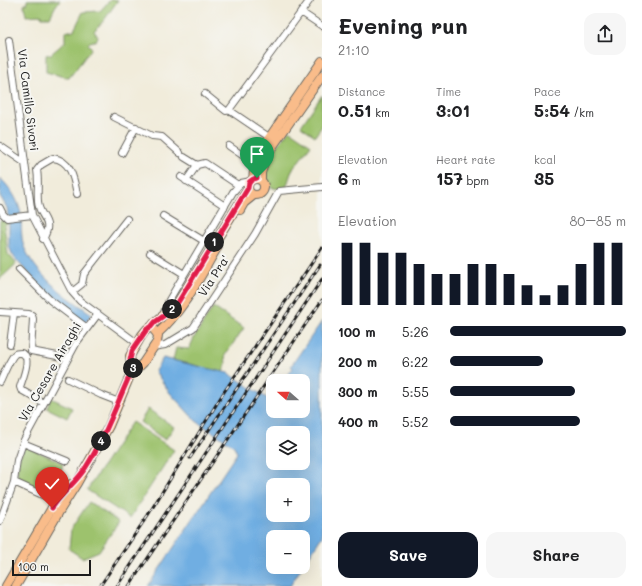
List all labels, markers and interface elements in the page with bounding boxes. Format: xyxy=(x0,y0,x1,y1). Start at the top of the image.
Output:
text: Evening run xyxy=(338,11,468,40)
button: share xyxy=(584,13,626,55)
text: 21:10 xyxy=(338,41,369,58)
street label: Via Camillo Sivori xyxy=(15,48,43,152)
text: Distance xyxy=(338,84,385,99)
text: Time xyxy=(436,84,461,99)
text: Pace xyxy=(534,84,561,99)
text: 0.51 xyxy=(338,99,372,121)
text: 3:01 xyxy=(436,99,470,121)
text: 5:54 xyxy=(534,99,570,121)
text: km xyxy=(372,105,390,120)
text: /km xyxy=(570,105,594,120)
pin xyxy=(240,137,274,178)
icon: arrive xyxy=(246,143,268,165)
text: Elevation xyxy=(338,152,387,167)
text: Heart rate xyxy=(436,152,495,167)
text: kcal xyxy=(534,152,556,167)
text: 6 xyxy=(338,167,348,189)
text: 157 xyxy=(436,167,463,189)
text: 35 xyxy=(534,167,554,189)
text: m xyxy=(348,173,361,188)
text: bpm xyxy=(463,173,489,188)
text: Elevation xyxy=(338,212,396,229)
text: 80–85 m xyxy=(570,212,626,229)
pin: 1 xyxy=(204,232,224,252)
text: 1 xyxy=(212,234,216,249)
street label: Via Pra' xyxy=(194,252,232,299)
pin: 2 xyxy=(162,299,182,319)
text: 2 xyxy=(169,301,175,316)
street label: Via Cesare Airaghi xyxy=(14,319,84,424)
text: 100 m xyxy=(338,323,375,340)
text: 5:26 xyxy=(402,323,429,340)
text: 200 m xyxy=(338,353,377,370)
text: 6:22 xyxy=(402,353,428,370)
pin: 3 xyxy=(123,358,143,378)
text: 3 xyxy=(130,360,136,375)
north arrow xyxy=(266,374,310,418)
map controls xyxy=(266,374,310,574)
text: 300 m xyxy=(338,383,378,400)
text: 5:55 xyxy=(402,383,429,400)
text: 400 m xyxy=(338,413,378,430)
text: 5:52 xyxy=(402,413,428,430)
button: layers xyxy=(266,426,310,470)
pin: 4 xyxy=(91,431,111,451)
text: 4 xyxy=(98,433,104,448)
pin xyxy=(35,467,69,508)
icon: check xyxy=(41,473,63,495)
button: + xyxy=(266,478,310,522)
button: − xyxy=(266,530,310,574)
button: Save xyxy=(338,532,478,578)
button: Share xyxy=(486,532,626,578)
scale bar xyxy=(12,558,91,577)
text: 100 m xyxy=(18,559,49,574)

